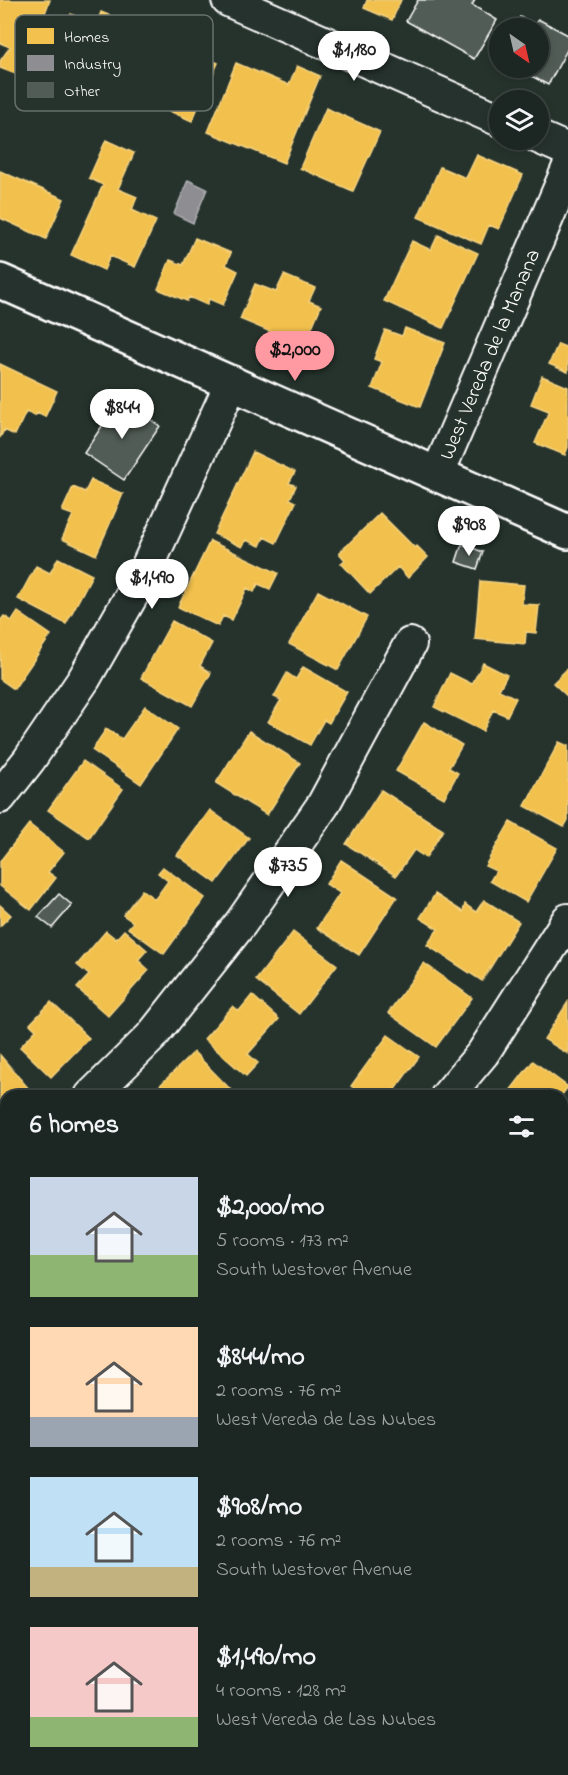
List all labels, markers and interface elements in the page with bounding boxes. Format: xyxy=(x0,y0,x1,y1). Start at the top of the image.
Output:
legend xyxy=(15,15,213,111)
north arrow xyxy=(489,18,549,78)
map controls xyxy=(489,18,549,150)
text: Homes xyxy=(64,26,109,50)
pin: $1,180 xyxy=(305,31,403,82)
text: $1,180 xyxy=(332,36,376,65)
text: Industry xyxy=(64,53,121,77)
text: Other xyxy=(64,80,100,104)
button: layers xyxy=(489,90,549,150)
street label: West Vereda de la Manana xyxy=(433,245,549,465)
pin: $2,000 xyxy=(246,331,344,382)
text: $2,000 xyxy=(269,336,321,365)
pin: $844 xyxy=(86,389,158,440)
text: $844 xyxy=(104,394,140,423)
pin: $908 xyxy=(433,506,505,557)
text: $908 xyxy=(452,511,486,540)
pin: $1,490 xyxy=(103,559,201,610)
text: $1,490 xyxy=(130,564,174,593)
pin: $735 xyxy=(252,847,324,898)
text: $735 xyxy=(268,852,308,881)
text: 6 homes xyxy=(30,1107,119,1145)
icon: filters xyxy=(505,1110,538,1143)
text: $2,000/mo xyxy=(216,1189,325,1227)
icon: home xyxy=(78,1201,150,1273)
text: 5 rooms · 173 m² xyxy=(216,1227,349,1256)
text: South Westover Avenue xyxy=(216,1256,412,1285)
text: $844/mo xyxy=(216,1339,305,1377)
icon: home xyxy=(78,1351,150,1423)
text: 2 rooms · 76 m² xyxy=(216,1377,341,1406)
text: West Vereda de Las Nubes xyxy=(216,1406,436,1435)
text: $908/mo xyxy=(216,1489,302,1527)
icon: home xyxy=(78,1501,150,1573)
text: 2 rooms · 76 m² xyxy=(216,1527,341,1556)
text: South Westover Avenue xyxy=(216,1556,412,1585)
text: $1,490/mo xyxy=(216,1639,316,1677)
icon: home xyxy=(78,1651,150,1723)
text: 4 rooms · 128 m² xyxy=(216,1677,346,1706)
text: West Vereda de Las Nubes xyxy=(216,1706,436,1735)

